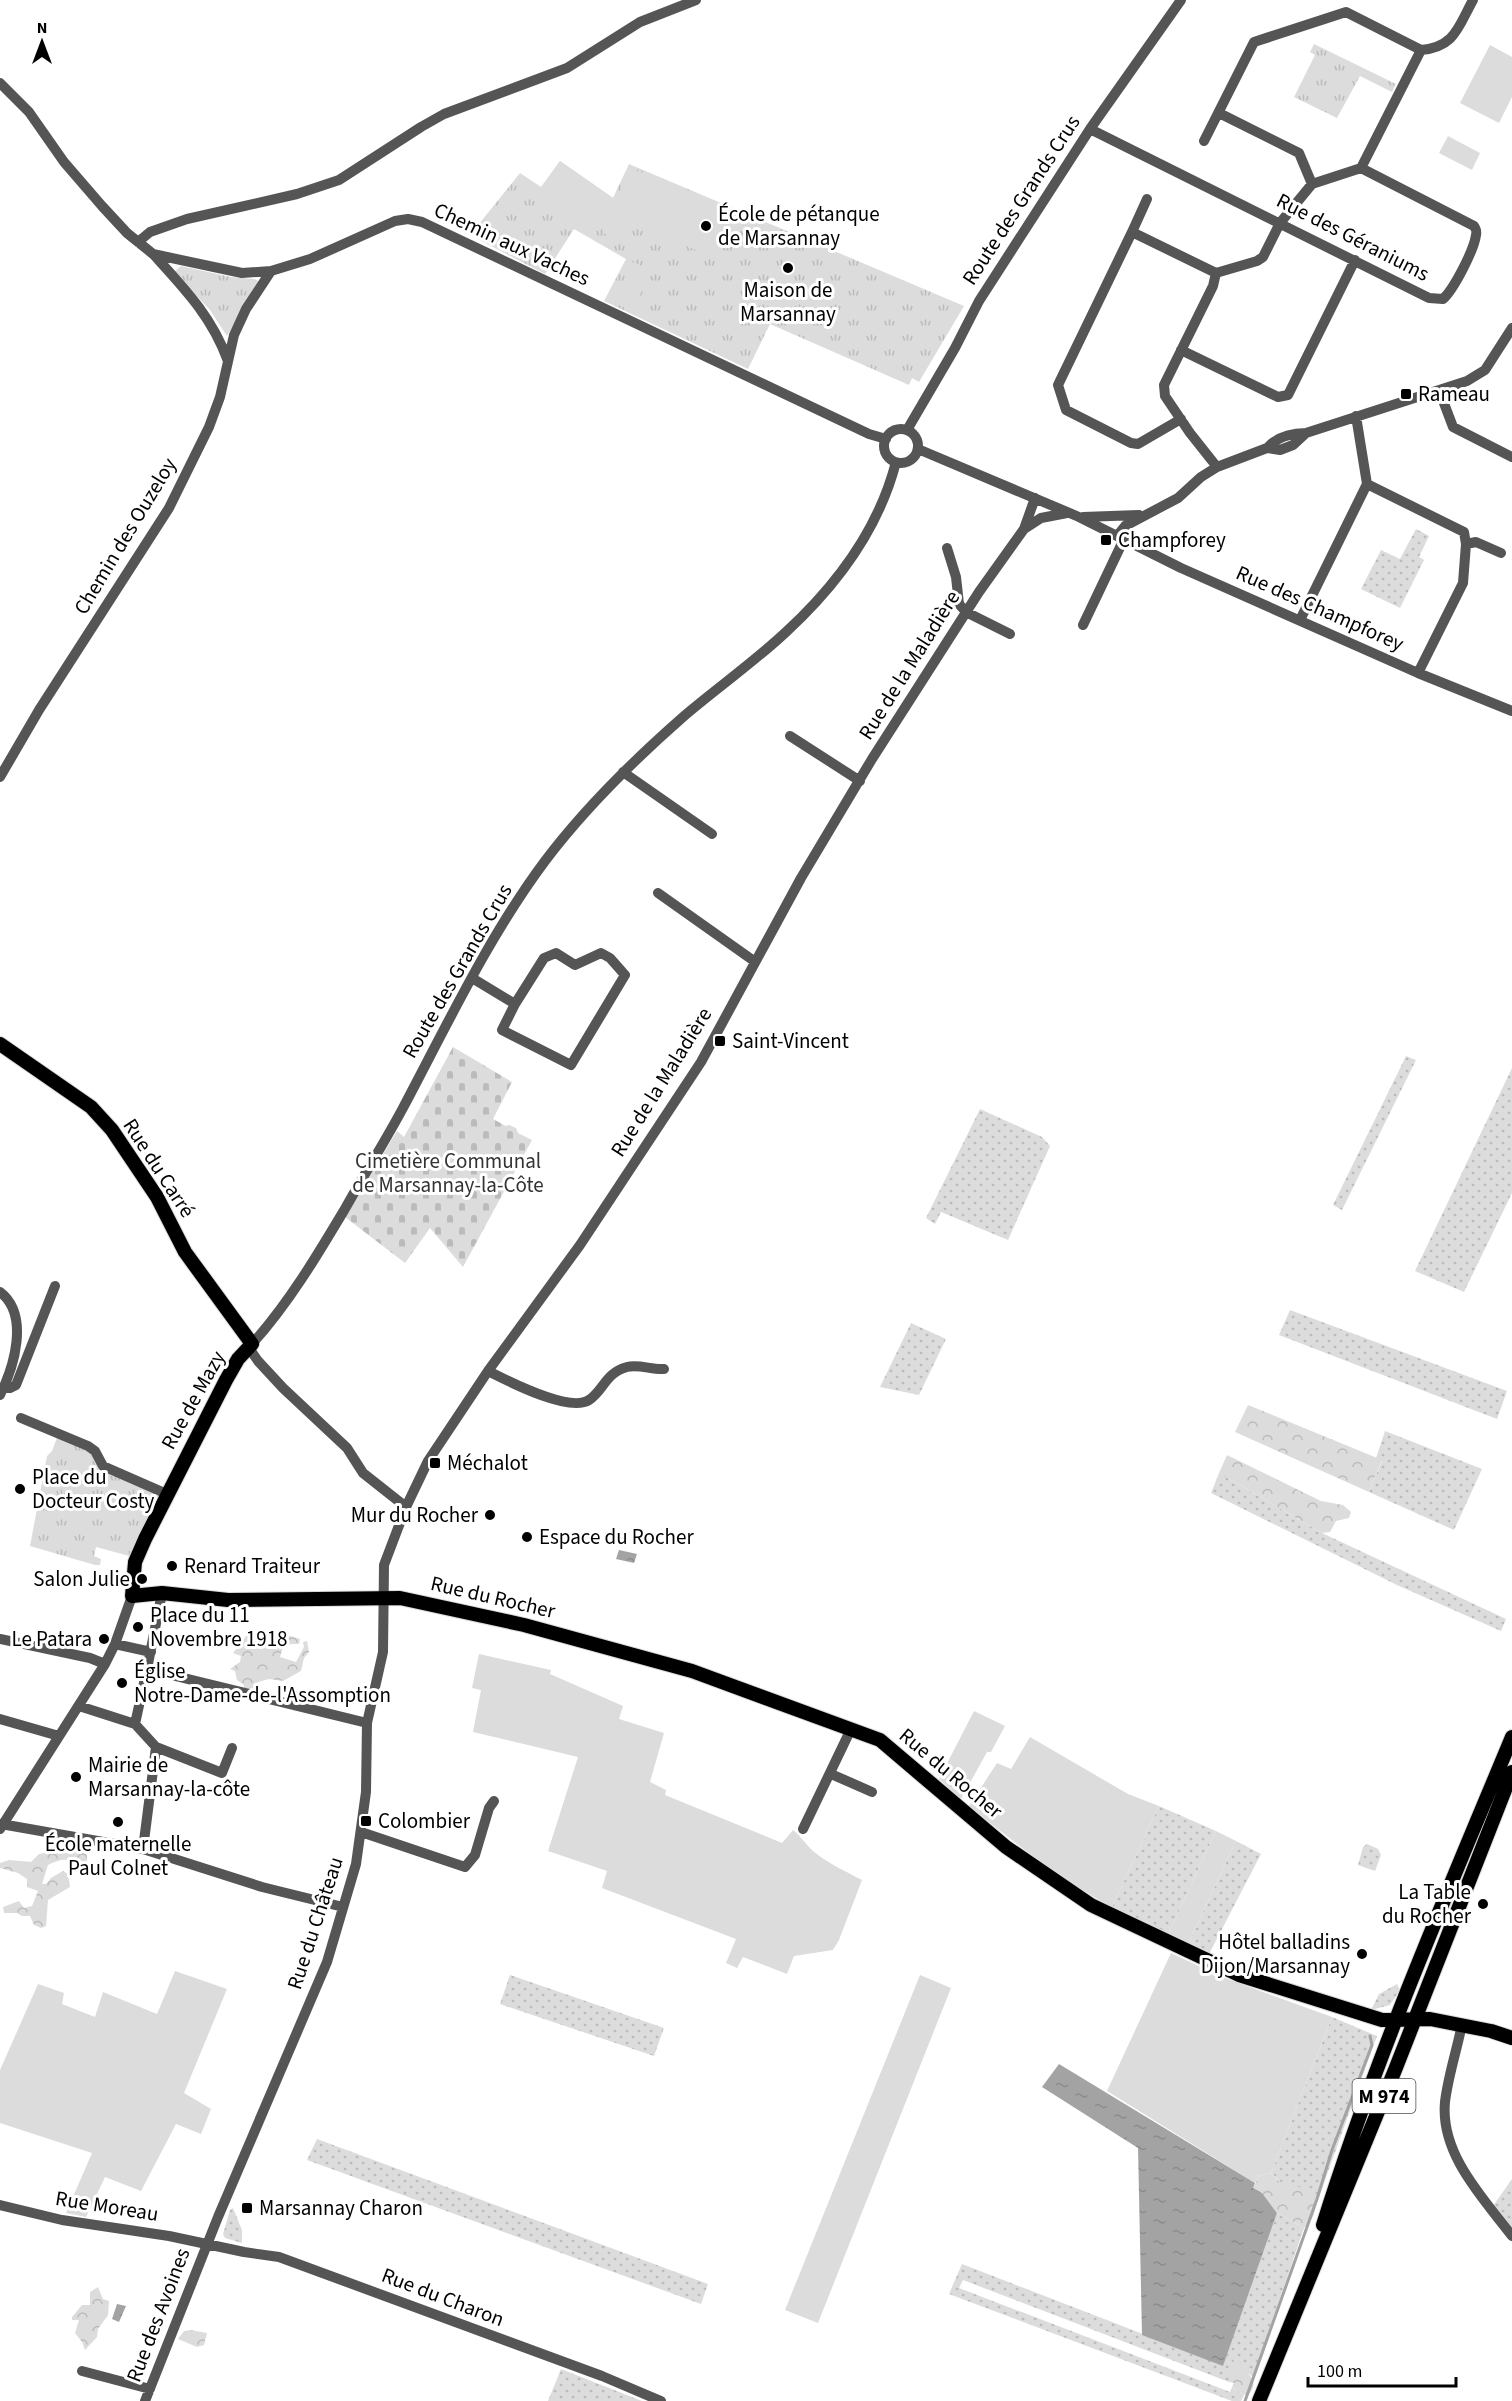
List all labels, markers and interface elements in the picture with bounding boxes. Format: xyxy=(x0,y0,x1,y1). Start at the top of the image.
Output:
north arrow xyxy=(12,12,72,72)
text: N xyxy=(37,17,47,39)
street label: Route des Grands Crus xyxy=(955,109,1087,291)
street label: Rue des Géraniums xyxy=(1271,185,1435,289)
street label: Chemin aux Vaches xyxy=(429,195,595,293)
place label: École de pétanque de Marsannay xyxy=(718,199,880,253)
marker: École de pétanque de Marsannay xyxy=(699,219,713,233)
marker: Maison de Marsannay xyxy=(781,261,795,275)
place label: Maison de Marsannay xyxy=(740,275,836,329)
place label: Rameau xyxy=(1418,379,1490,409)
marker: Rameau xyxy=(1399,387,1413,401)
street label: Chemin des Ouzeloy xyxy=(66,452,184,620)
place label: Champforey xyxy=(1118,525,1226,555)
marker: Champforey xyxy=(1099,533,1113,547)
street label: Rue des Champforey xyxy=(1231,558,1409,659)
street label: Rue de la Maladière xyxy=(851,585,967,745)
street label: Route des Grands Crus xyxy=(395,878,519,1064)
street label: Rue de la Maladière xyxy=(603,1002,719,1162)
place label: Saint-Vincent xyxy=(732,1026,849,1056)
marker: Saint-Vincent xyxy=(713,1034,727,1048)
street label: Rue du Carré xyxy=(116,1113,202,1223)
park label: Cimetière Communal de Marsannay-la-Côte xyxy=(352,1146,544,1200)
street label: Rue de Mazy xyxy=(154,1345,233,1455)
place label: Méchalot xyxy=(447,1448,528,1478)
marker: Méchalot xyxy=(428,1456,442,1470)
place label: Place du Docteur Costy xyxy=(32,1462,155,1516)
marker: Place du Docteur Costy xyxy=(13,1482,27,1496)
place label: Mur du Rocher xyxy=(351,1500,479,1530)
marker: Mur du Rocher xyxy=(483,1508,497,1522)
place label: Espace du Rocher xyxy=(539,1522,694,1552)
marker: Espace du Rocher xyxy=(520,1530,534,1544)
place label: Renard Traiteur xyxy=(184,1551,321,1581)
marker: Renard Traiteur xyxy=(165,1559,179,1573)
place label: Salon Julie xyxy=(33,1564,130,1594)
street label: Rue du Rocher xyxy=(428,1568,559,1626)
marker: Salon Julie xyxy=(135,1572,149,1586)
place label: Place du 11 Novembre 1918 xyxy=(150,1600,288,1654)
marker: Place du 11 Novembre 1918 xyxy=(131,1620,145,1634)
place label: Le Patara xyxy=(12,1624,92,1654)
marker: Le Patara xyxy=(97,1632,111,1646)
place label: Église Notre-Dame-de-l'Assomption xyxy=(134,1656,391,1710)
marker: Église Notre-Dame-de-l'Assomption xyxy=(115,1676,129,1690)
street label: Rue du Rocher xyxy=(893,1721,1010,1826)
place label: Mairie de Marsannay-la-côte xyxy=(88,1750,250,1804)
marker: Mairie de Marsannay-la-côte xyxy=(69,1770,83,1784)
place label: Colombier xyxy=(378,1806,471,1836)
marker: Colombier xyxy=(359,1814,373,1828)
marker: École maternelle Paul Colnet xyxy=(111,1815,125,1829)
place label: École maternelle Paul Colnet xyxy=(45,1829,191,1883)
street label: Rue du Château xyxy=(279,1853,351,1993)
place label: La Table du Rocher xyxy=(1382,1877,1472,1931)
marker: La Table du Rocher xyxy=(1476,1897,1490,1911)
place label: Hôtel balladins Dijon/Marsannay xyxy=(1201,1927,1350,1981)
marker: Hôtel balladins Dijon/Marsannay xyxy=(1355,1947,1369,1961)
road number: M 974 xyxy=(1352,2079,1416,2113)
street label: Rue Moreau xyxy=(53,2183,161,2229)
place label: Marsannay Charon xyxy=(259,2193,423,2223)
marker: Marsannay Charon xyxy=(240,2201,254,2215)
street label: Rue des Avoines xyxy=(119,2243,197,2386)
street label: Rue du Charon xyxy=(377,2260,509,2334)
scale bar xyxy=(1308,2350,1456,2388)
text: 100 m xyxy=(1317,2359,1362,2384)

